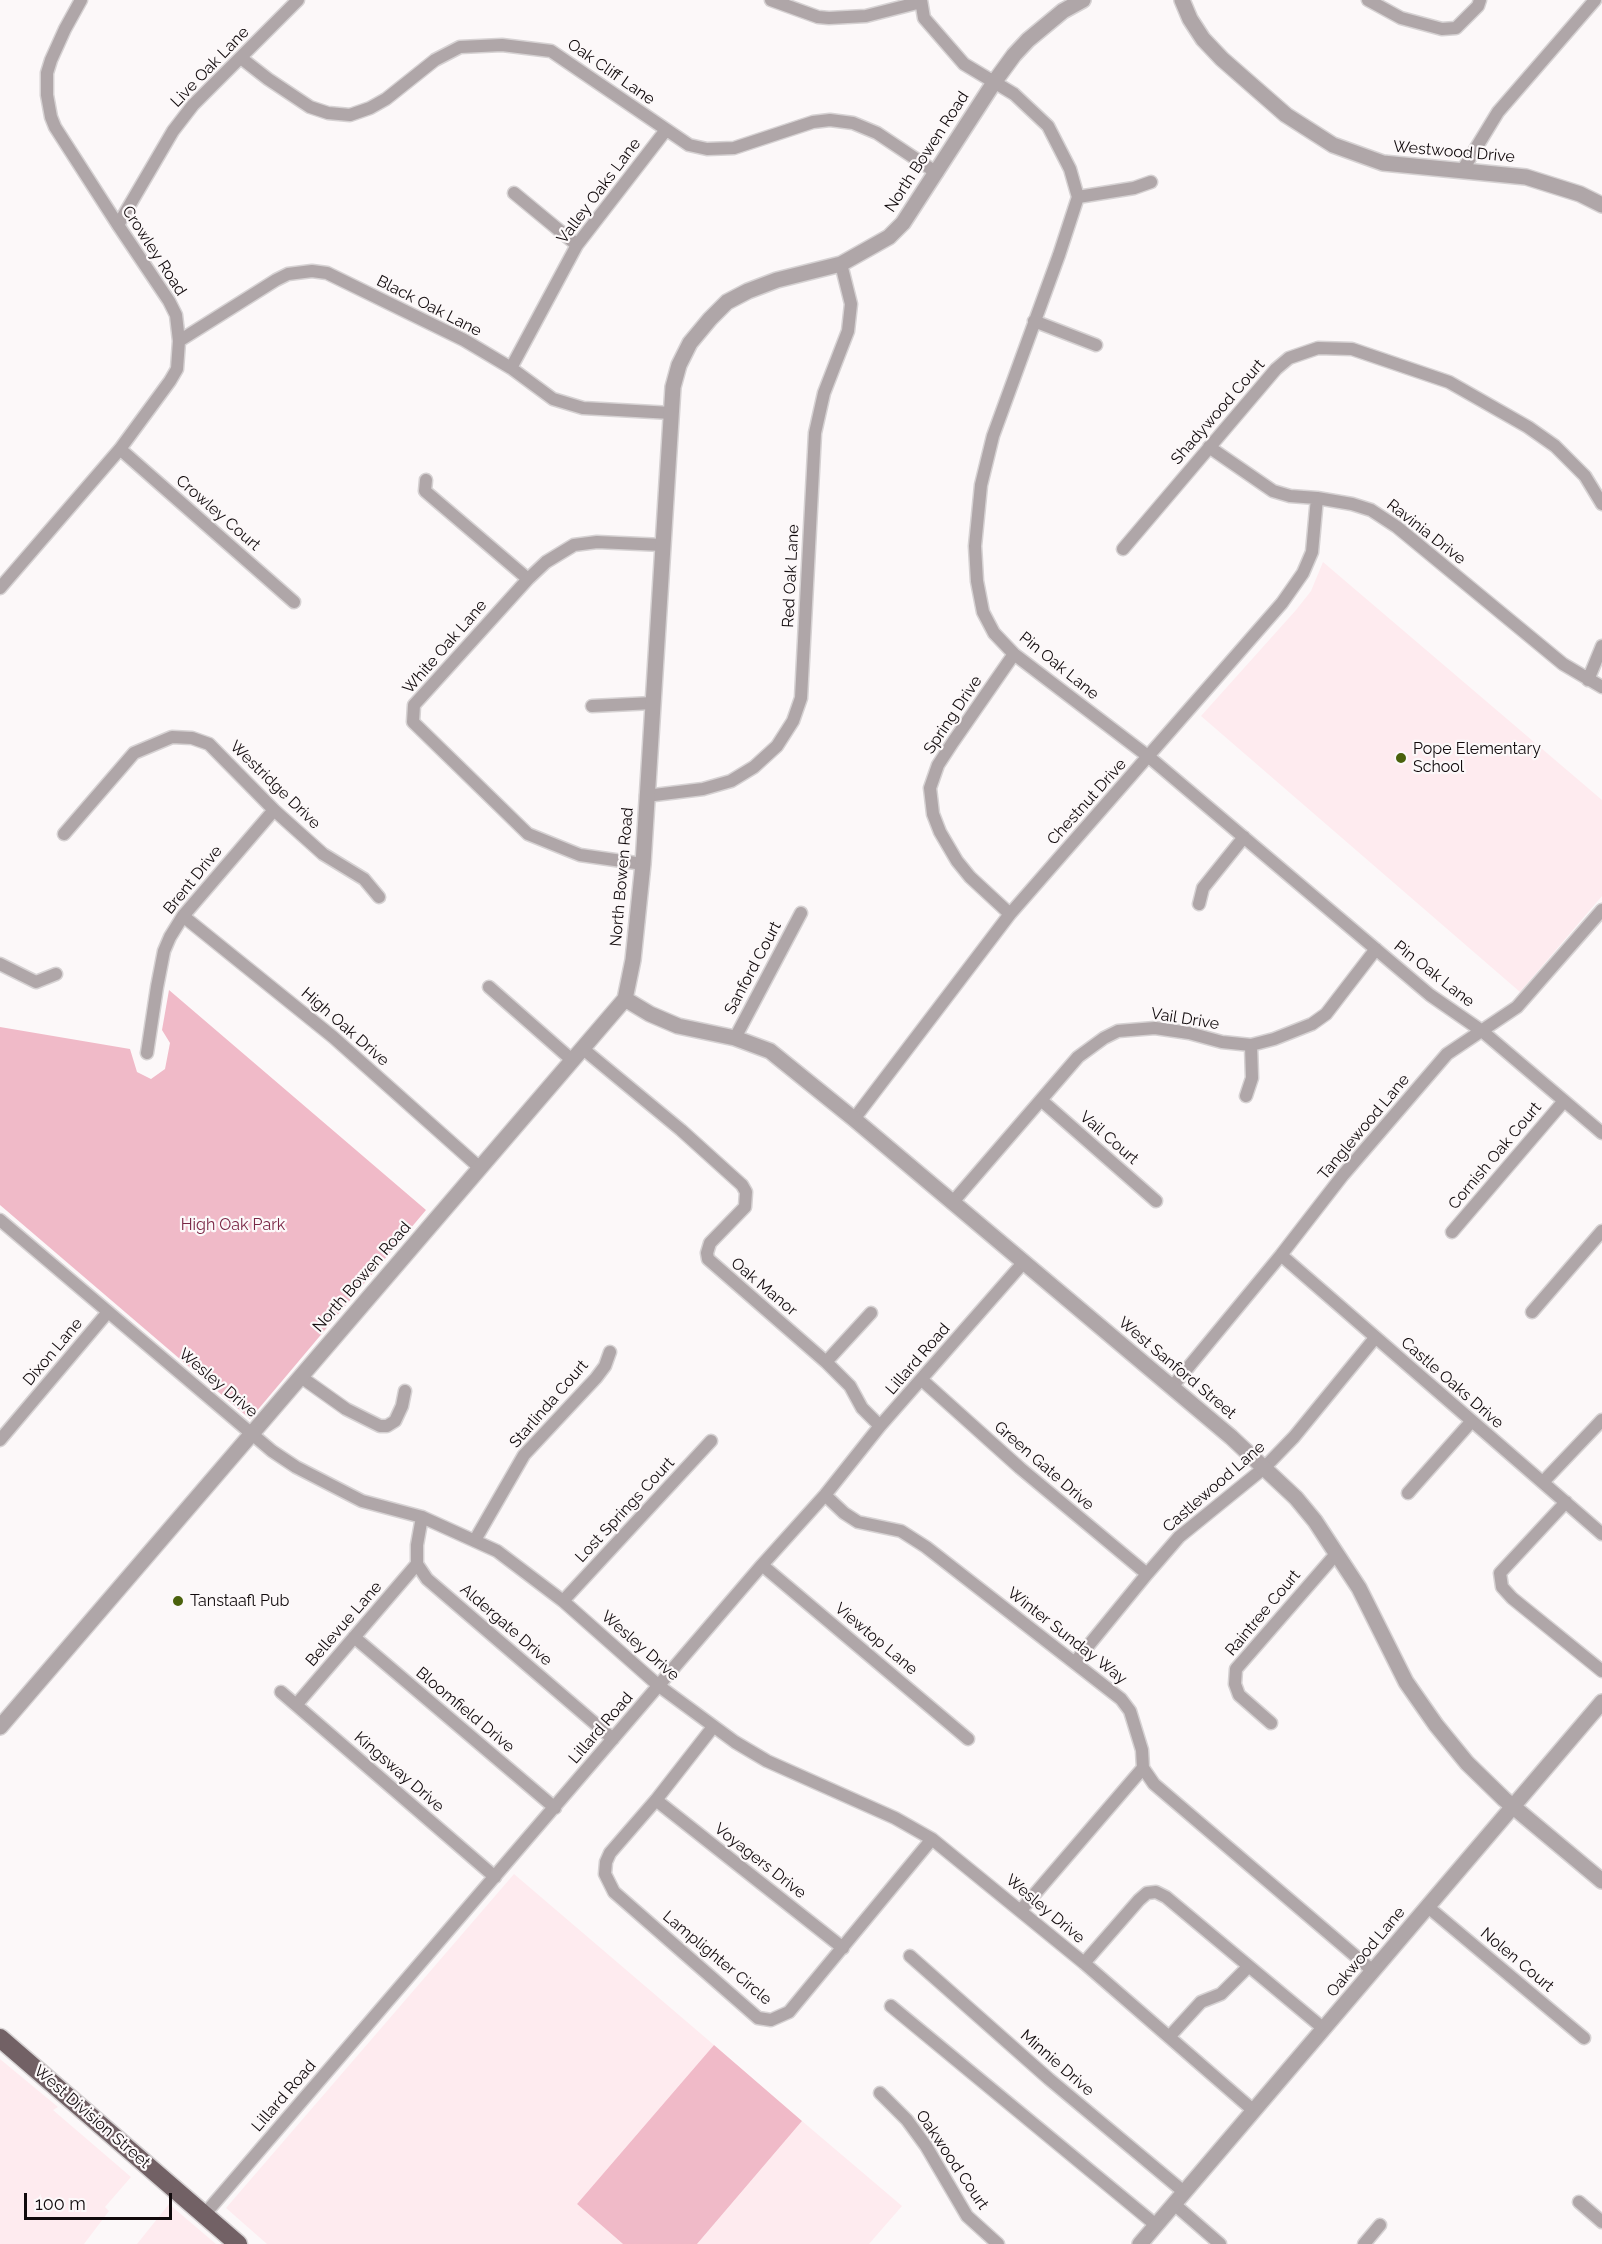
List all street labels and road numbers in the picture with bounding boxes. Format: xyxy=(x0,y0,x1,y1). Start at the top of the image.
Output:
street label: Live Oak Lane xyxy=(167,23,253,111)
street label: Oak Cliff Lane xyxy=(564,35,658,109)
street label: North Bowen Road xyxy=(881,88,973,216)
street label: Valley Oaks Lane xyxy=(553,134,645,248)
street label: Westwood Drive xyxy=(1392,137,1516,167)
street label: Crowley Road xyxy=(118,202,190,300)
street label: Black Oak Lane xyxy=(373,271,485,341)
street label: Shadywood Court xyxy=(1167,355,1269,469)
street label: Crowley Court xyxy=(172,471,264,555)
street label: Ravinia Drive xyxy=(1383,495,1469,569)
street label: Red Oak Lane xyxy=(779,524,803,628)
street label: White Oak Lane xyxy=(399,596,491,698)
street label: Pin Oak Lane xyxy=(1015,628,1103,704)
street label: Spring Drive xyxy=(920,672,986,758)
street label: Westridge Drive xyxy=(226,737,324,833)
street label: Chestnut Drive xyxy=(1043,755,1131,849)
street label: North Bowen Road xyxy=(606,806,638,948)
street label: Brent Drive xyxy=(160,842,226,918)
street label: Sanford Court xyxy=(720,918,786,1018)
street label: Pin Oak Lane xyxy=(1390,937,1478,1011)
street label: High Oak Drive xyxy=(297,984,393,1070)
street label: Vail Drive xyxy=(1149,1004,1221,1034)
street label: Tanglewood Lane xyxy=(1314,1070,1414,1184)
street label: Cornish Oak Court xyxy=(1444,1098,1546,1214)
street label: Vail Court xyxy=(1076,1107,1142,1169)
street label: North Bowen Road xyxy=(309,1218,415,1336)
street label: Oak Manor xyxy=(727,1254,801,1320)
street label: West Sanford Street xyxy=(1114,1313,1240,1423)
street label: Dixon Lane xyxy=(19,1314,87,1390)
street label: Lillard Road xyxy=(882,1319,954,1399)
street label: Castle Oaks Drive xyxy=(1397,1333,1507,1433)
street label: Wesley Drive xyxy=(175,1344,261,1422)
street label: Starlinda Court xyxy=(506,1356,592,1452)
street label: Green Gate Drive xyxy=(990,1417,1098,1515)
street label: Castlewood Lane xyxy=(1159,1437,1269,1537)
street label: Lost Springs Court xyxy=(571,1454,679,1566)
street label: Raintree Court xyxy=(1221,1566,1305,1660)
street label: Bellevue Lane xyxy=(302,1578,386,1670)
street label: Aldergate Drive xyxy=(456,1580,556,1670)
street label: Winter Sunday Way xyxy=(1003,1583,1131,1689)
street label: Viewtop Lane xyxy=(831,1599,921,1679)
street label: Wesley Drive xyxy=(597,1607,683,1685)
street label: Bloomfield Drive xyxy=(412,1663,518,1757)
street label: Lillard Road xyxy=(565,1688,637,1768)
street label: Kingsway Drive xyxy=(350,1728,448,1816)
street label: Voyagers Drive xyxy=(710,1819,810,1903)
street label: Wesley Drive xyxy=(1002,1870,1088,1948)
street label: Oakwood Lane xyxy=(1323,1903,1409,2001)
street label: Lamplighter Circle xyxy=(659,1907,775,2009)
street label: Nolen Court xyxy=(1476,1924,1558,1996)
street label: Minnie Drive xyxy=(1016,2026,1098,2100)
street label: Lillard Road xyxy=(248,2056,320,2136)
street label: West Division Street xyxy=(30,2061,154,2173)
street label: Oakwood Court xyxy=(912,2107,992,2213)

